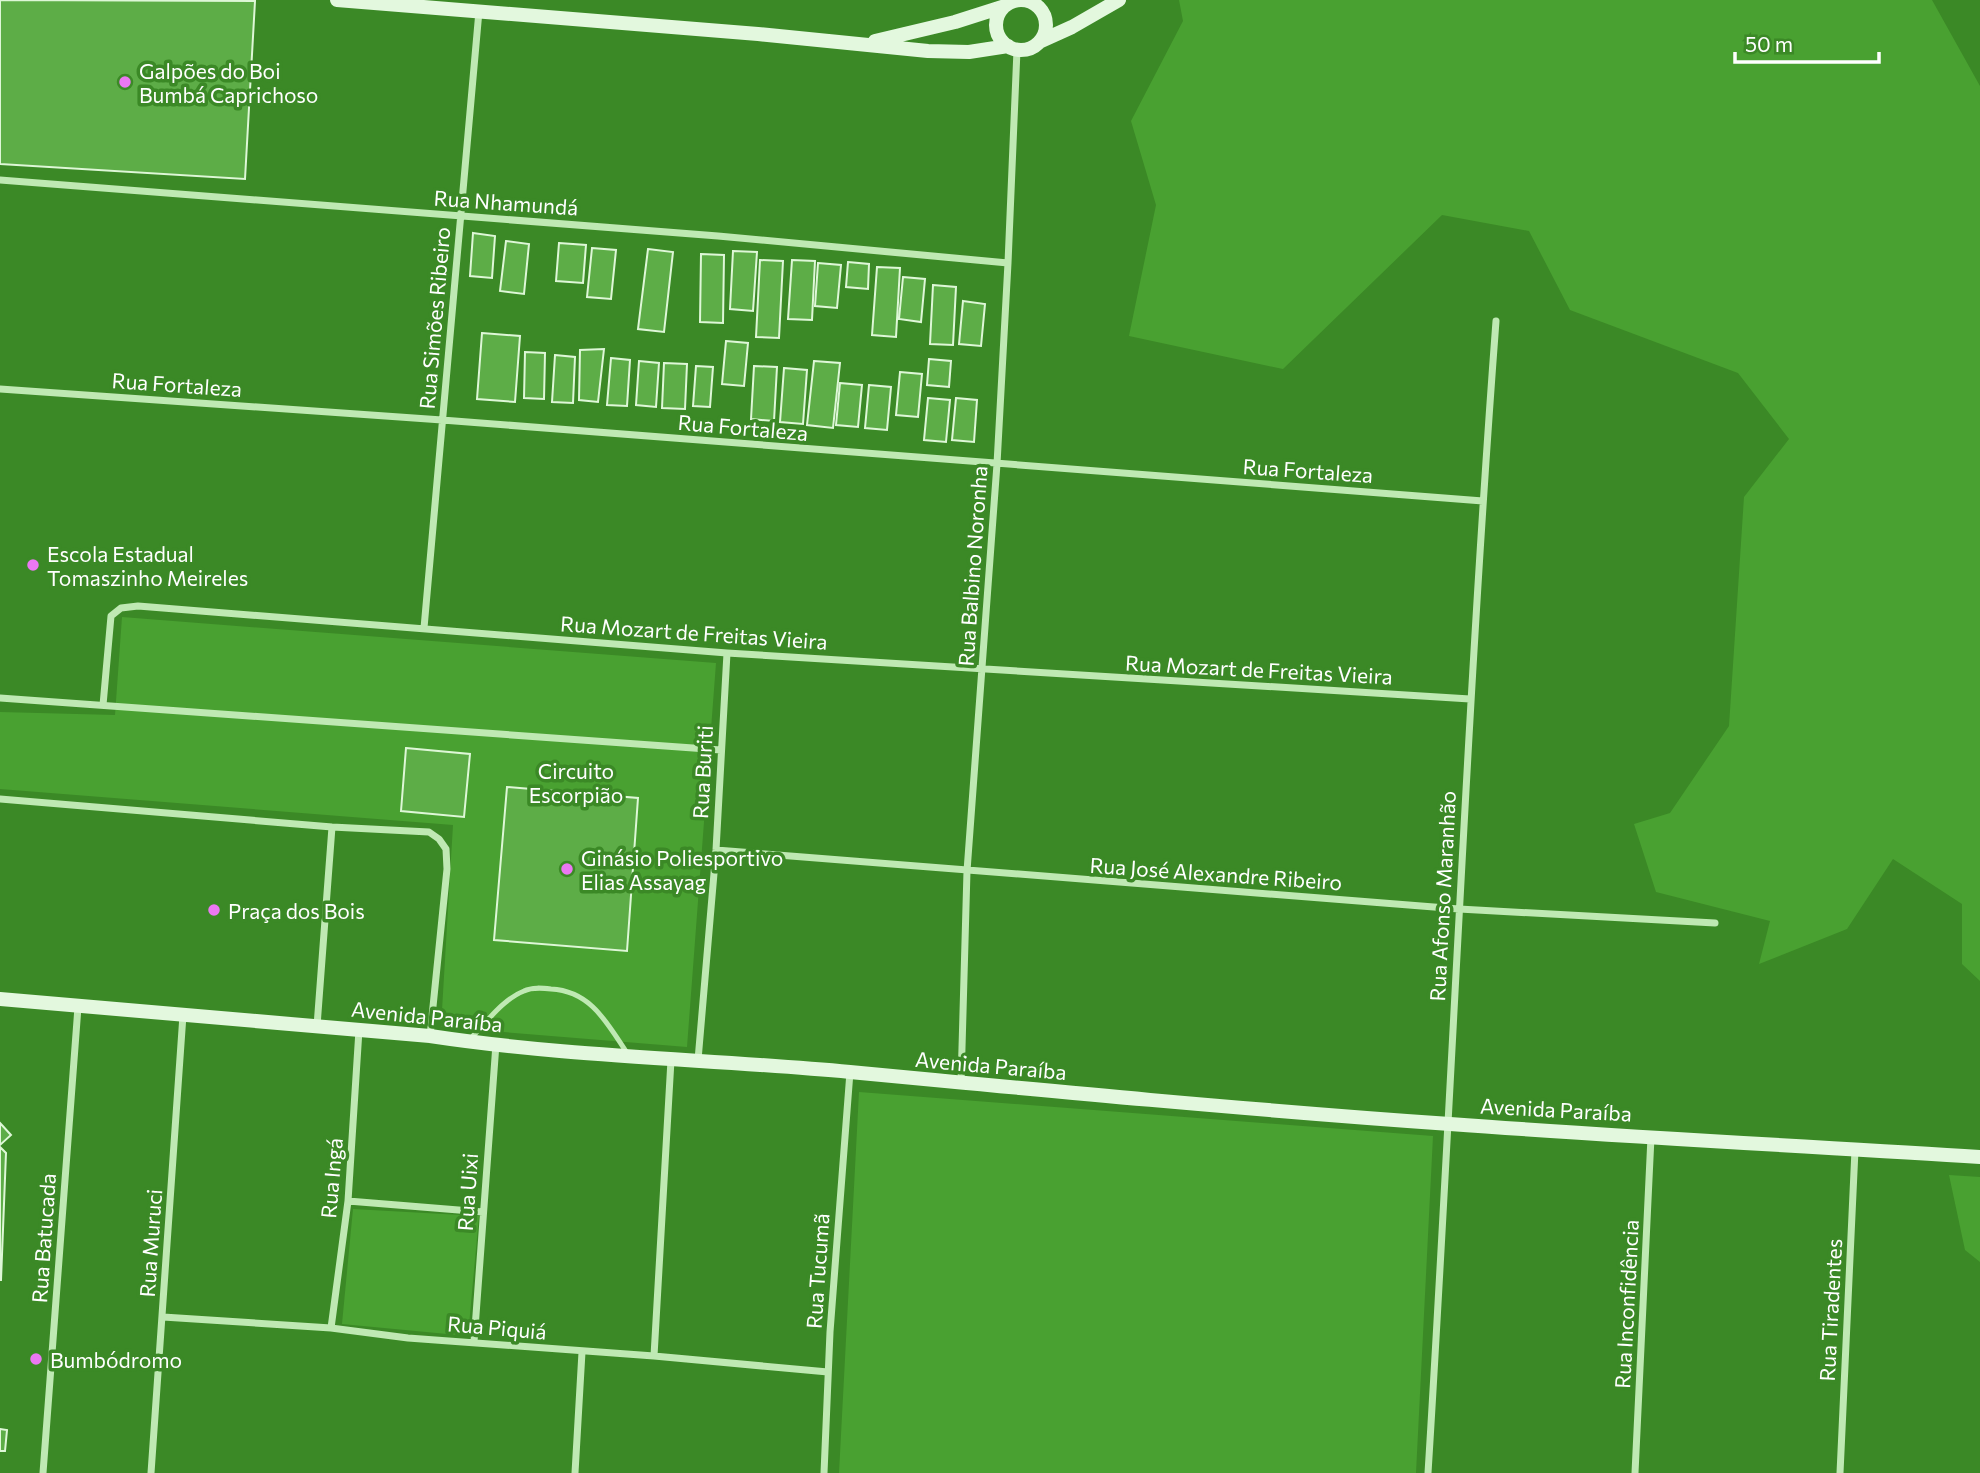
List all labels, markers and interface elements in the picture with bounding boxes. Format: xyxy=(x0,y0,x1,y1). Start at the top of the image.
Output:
scale bar xyxy=(1735,21,1878,65)
text: 50 m xyxy=(1745,31,1793,56)
place label: Galpões do Boi Bumbá Caprichoso xyxy=(139,58,318,107)
marker: Galpões do Boi Bumbá Caprichoso xyxy=(117,74,133,90)
street label: Rua Nhamundá xyxy=(433,184,579,220)
street label: Rua Simões Ribeiro xyxy=(414,226,454,410)
street label: Rua Fortaleza xyxy=(111,367,243,401)
street label: Rua Fortaleza xyxy=(677,409,809,445)
street label: Rua Fortaleza xyxy=(1242,453,1374,487)
street label: Rua Balbino Noronha xyxy=(953,465,991,667)
place label: Escola Estadual Tomaszinho Meireles xyxy=(47,541,248,590)
marker: Escola Estadual Tomaszinho Meireles xyxy=(25,557,41,573)
street label: Rua Mozart de Freitas Vieira xyxy=(560,610,828,654)
street label: Rua Mozart de Freitas Vieira xyxy=(1125,650,1393,688)
street label: Rua Buriti xyxy=(687,725,717,819)
park label: Circuito Escorpião xyxy=(529,758,623,807)
street label: Rua Afonso Maranhão xyxy=(1424,790,1460,1002)
place label: Ginásio Poliesportivo Elias Assayag xyxy=(581,845,783,894)
street label: Rua José Alexandre Ribeiro xyxy=(1089,852,1343,894)
marker: Ginásio Poliesportivo Elias Assayag xyxy=(559,861,575,877)
place label: Praça dos Bois xyxy=(228,898,365,923)
marker: Praça dos Bois xyxy=(206,902,222,918)
street label: Avenida Paraíba xyxy=(350,996,504,1036)
street label: Avenida Paraíba xyxy=(914,1046,1068,1084)
street label: Avenida Paraíba xyxy=(1479,1093,1633,1125)
street label: Rua Ingá xyxy=(315,1137,347,1219)
street label: Rua Uixi xyxy=(452,1152,482,1232)
street label: Rua Batucada xyxy=(26,1172,60,1304)
street label: Rua Muruci xyxy=(134,1188,166,1298)
street label: Rua Tucumã xyxy=(801,1213,833,1329)
street label: Rua Inconfidência xyxy=(1609,1219,1643,1389)
street label: Rua Tiradentes xyxy=(1814,1238,1846,1382)
street label: Rua Piquiá xyxy=(446,1310,548,1344)
place label: Bumbódromo xyxy=(50,1347,182,1372)
marker: Bumbódromo xyxy=(28,1351,44,1367)

